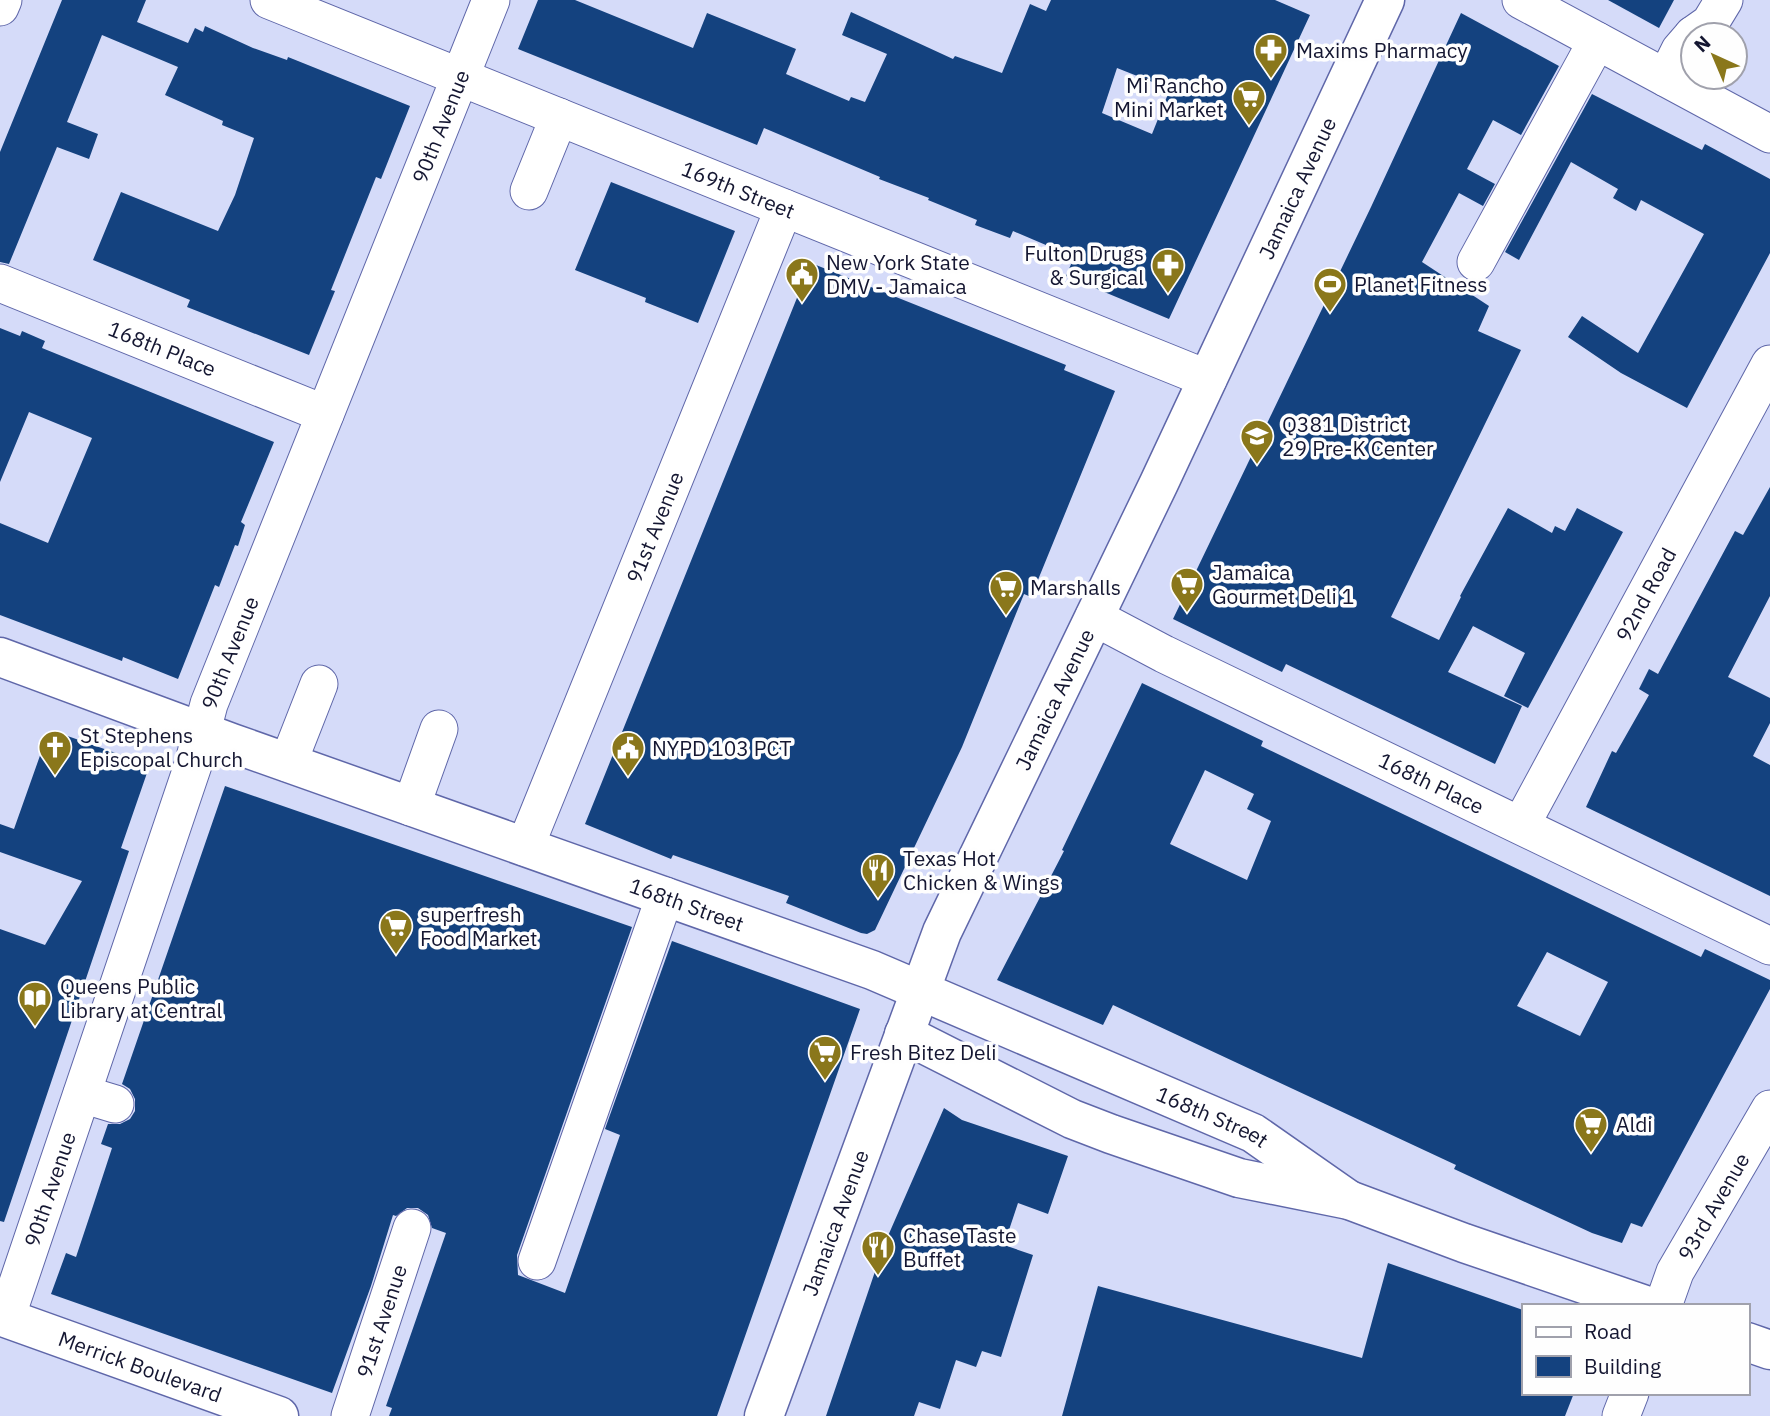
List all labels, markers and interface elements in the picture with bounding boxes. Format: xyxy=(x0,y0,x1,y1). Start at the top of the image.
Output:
north arrow xyxy=(1679,21,1749,91)
text: N xyxy=(1689,30,1715,57)
pharmacy icon: Maxims Pharmacy xyxy=(1252,31,1290,80)
place label: Maxims Pharmacy xyxy=(1296,36,1468,64)
street label: 90th Avenue xyxy=(405,66,476,187)
place label: Mi Rancho Mini Market xyxy=(1114,71,1224,123)
supermarket icon: Mi Rancho Mini Market xyxy=(1230,78,1268,127)
street label: Jamaica Avenue xyxy=(1252,113,1342,264)
street label: 169th Street xyxy=(677,154,799,225)
place label: Fulton Drugs & Surgical xyxy=(1024,239,1144,291)
pharmacy icon: Fulton Drugs & Surgical xyxy=(1149,246,1187,295)
place label: New York State DMV - Jamaica xyxy=(826,248,970,300)
public building icon: New York State DMV - Jamaica xyxy=(783,255,821,304)
sports icon: Planet Fitness xyxy=(1311,265,1349,314)
place label: Planet Fitness xyxy=(1354,270,1488,298)
street label: 168th Place xyxy=(104,314,220,383)
place label: Q381 District 29 Pre-K Center xyxy=(1282,410,1434,462)
school or university icon: Q381 District 29 Pre-K Center xyxy=(1238,417,1276,466)
street label: 91st Avenue xyxy=(619,467,690,587)
street label: 92nd Road xyxy=(1609,543,1682,646)
place label: Jamaica Gourmet Deli 1 xyxy=(1212,558,1354,610)
supermarket icon: Jamaica Gourmet Deli 1 xyxy=(1168,565,1206,614)
supermarket icon: Marshalls xyxy=(987,568,1025,617)
place label: Marshalls xyxy=(1030,573,1121,601)
street label: 90th Avenue xyxy=(194,592,265,714)
street label: Jamaica Avenue xyxy=(1008,624,1100,775)
place label: St Stephens Episcopal Church xyxy=(80,721,243,773)
church icon: St Stephens Episcopal Church xyxy=(36,728,74,777)
public building icon: NYPD 103 PCT xyxy=(609,729,647,778)
place label: NYPD 103 PCT xyxy=(652,734,792,762)
street label: 168th Place xyxy=(1374,746,1489,820)
place label: Texas Hot Chicken & Wings xyxy=(903,844,1060,896)
restaurant icon: Texas Hot Chicken & Wings xyxy=(859,851,897,900)
street label: 168th Street xyxy=(626,871,748,938)
place label: superfresh Food Market xyxy=(420,900,537,952)
supermarket icon: superfresh Food Market xyxy=(377,907,415,956)
place label: Queens Public Library at Central xyxy=(60,972,222,1024)
library icon: Queens Public Library at Central xyxy=(16,979,54,1028)
supermarket icon: Fresh Bitez Deli xyxy=(806,1033,844,1082)
place label: Fresh Bitez Deli xyxy=(850,1038,997,1066)
street label: 168th Street xyxy=(1152,1079,1274,1154)
supermarket icon: Aldi xyxy=(1572,1105,1610,1154)
place label: Aldi xyxy=(1616,1110,1653,1138)
street label: 90th Avenue xyxy=(17,1128,82,1250)
street label: Jamaica Avenue xyxy=(795,1146,875,1300)
street label: 93rd Avenue xyxy=(1671,1147,1756,1265)
place label: Chase Taste Buffet xyxy=(903,1221,1017,1273)
restaurant icon: Chase Taste Buffet xyxy=(859,1228,897,1277)
street label: 91st Avenue xyxy=(350,1261,413,1381)
legend xyxy=(1522,1304,1749,1395)
text: Road xyxy=(1584,1317,1632,1345)
street label: Merrick Boulevard xyxy=(55,1324,226,1408)
text: Building xyxy=(1584,1352,1661,1380)

